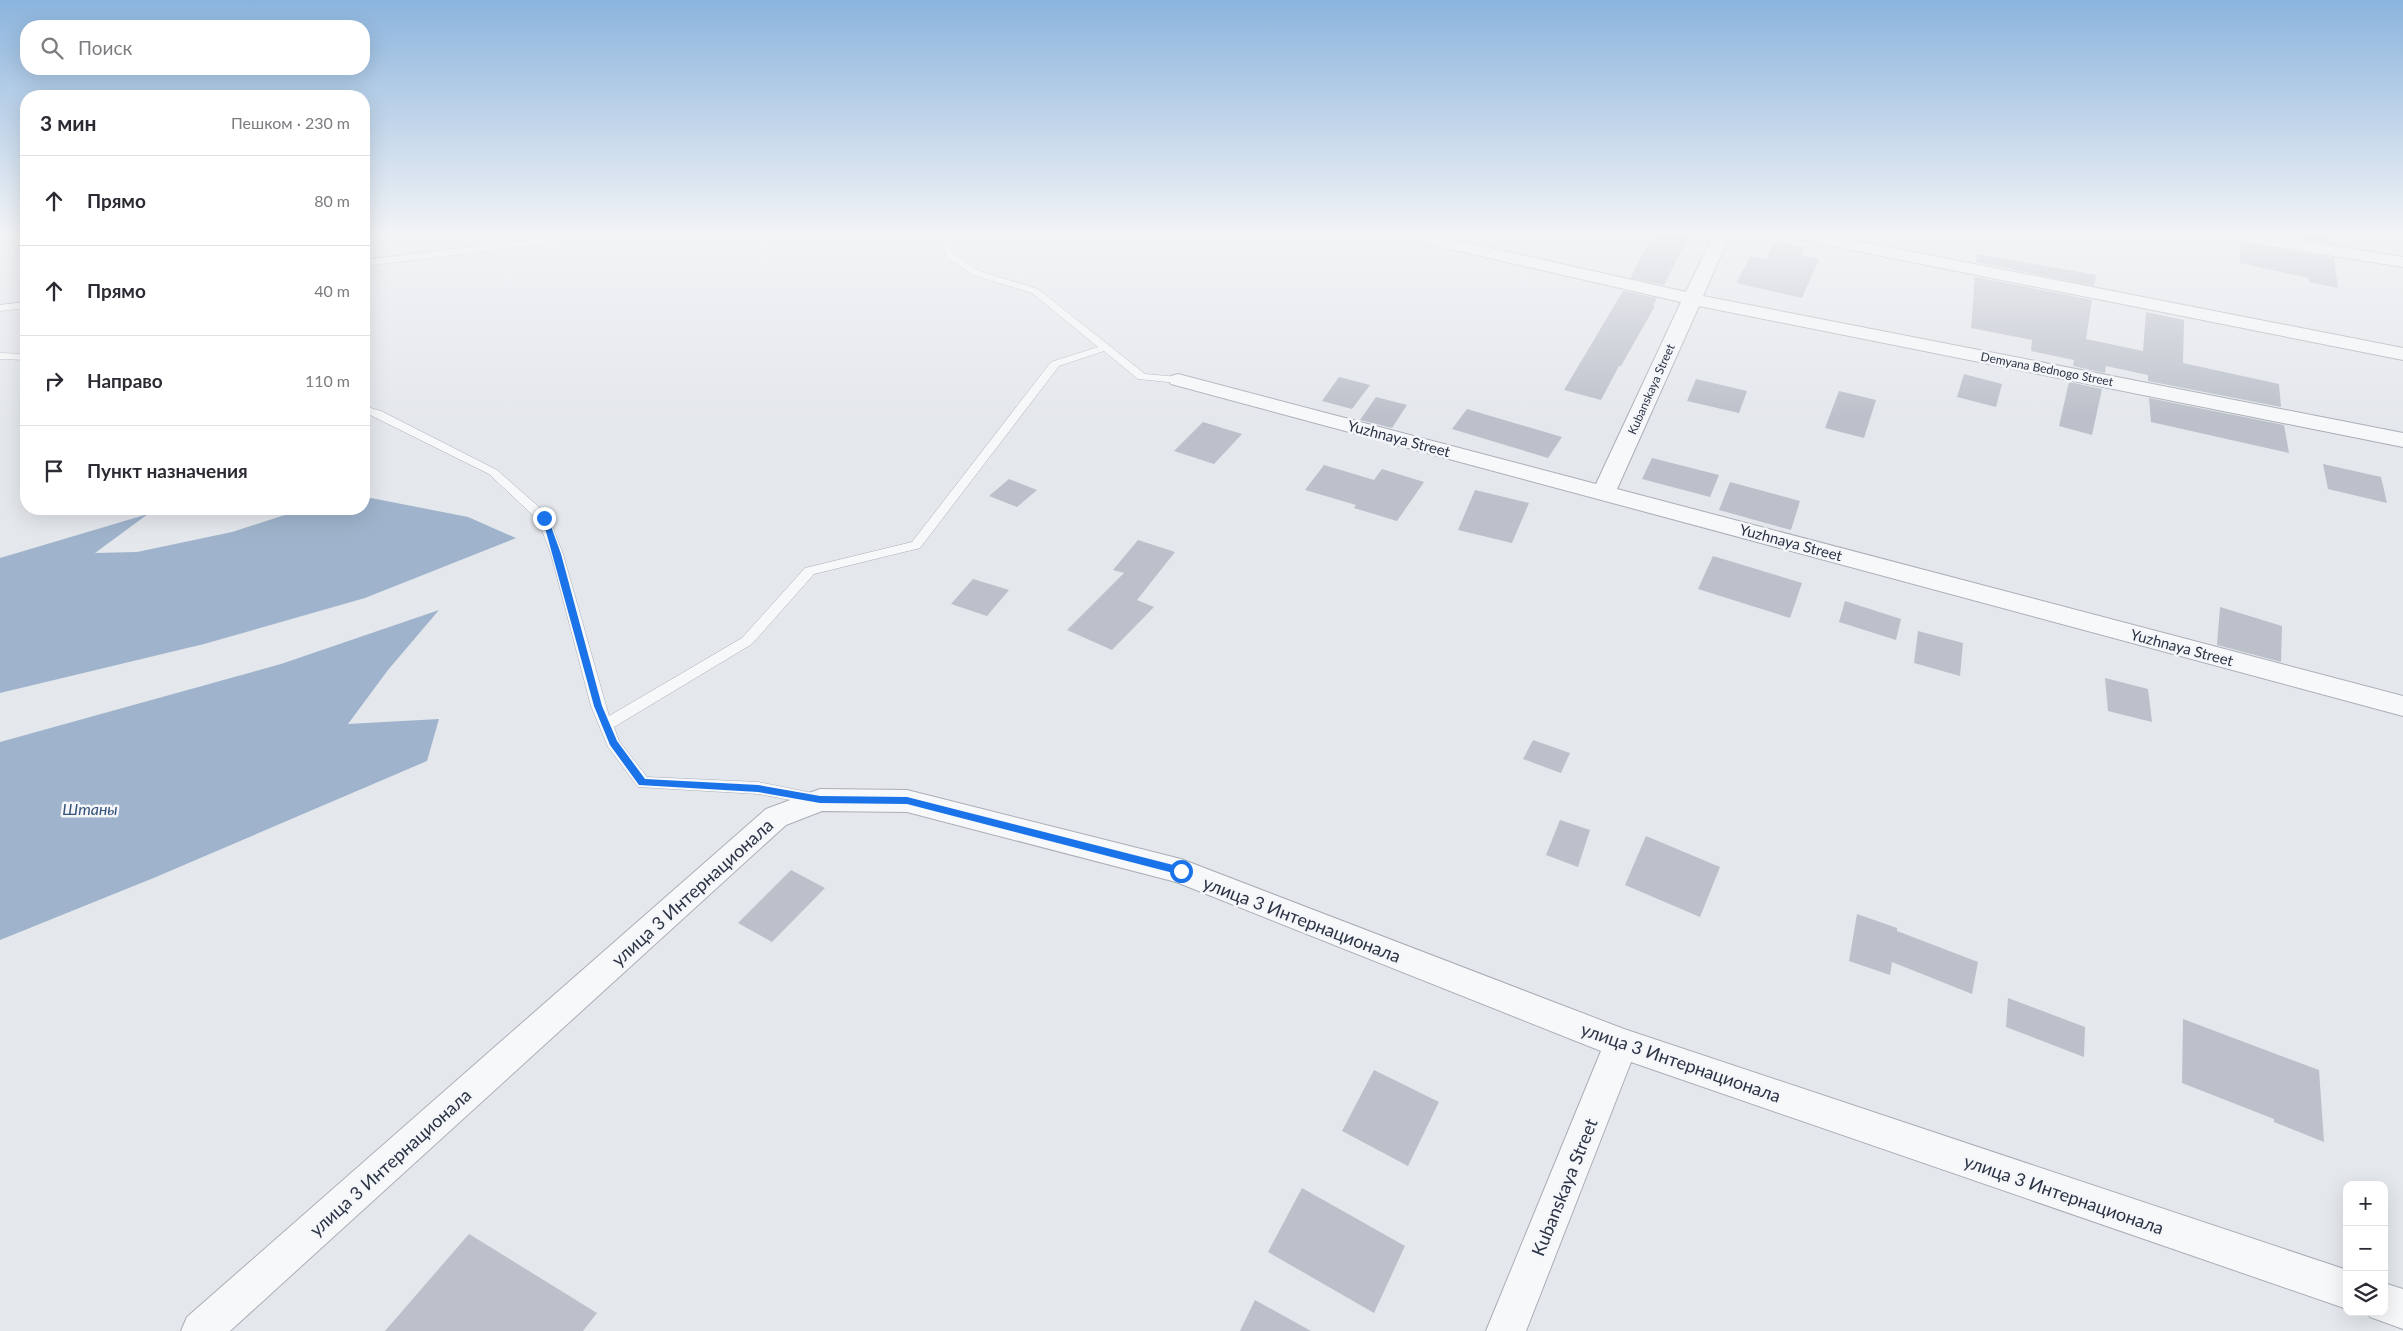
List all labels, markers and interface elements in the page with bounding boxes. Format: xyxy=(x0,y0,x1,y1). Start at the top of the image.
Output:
search box xyxy=(20,20,370,75)
icon: search xyxy=(38,34,66,62)
text: Поиск xyxy=(78,36,132,59)
text: 3 мин xyxy=(40,110,97,135)
text: Пешком · 230 m xyxy=(231,113,350,132)
icon: ahead xyxy=(40,187,68,215)
text: Прямо xyxy=(87,189,146,212)
text: 80 m xyxy=(314,191,350,210)
icon: ahead xyxy=(40,277,68,305)
text: Прямо xyxy=(87,279,146,302)
text: 40 m xyxy=(314,281,350,300)
street label: Kubanskaya Street xyxy=(1624,341,1678,437)
street label: Demyana Bednogo Street xyxy=(1979,349,2115,389)
icon: right xyxy=(40,367,68,395)
text: Направо xyxy=(87,369,163,392)
text: 110 m xyxy=(305,371,350,390)
street label: Yuzhnaya Street xyxy=(1346,416,1453,461)
icon: arrive xyxy=(40,457,68,485)
text: Пункт назначения xyxy=(87,459,248,482)
route end xyxy=(533,507,556,530)
street label: Yuzhnaya Street xyxy=(1738,520,1845,565)
street label: Yuzhnaya Street xyxy=(2129,625,2236,670)
water label: Штаны xyxy=(62,799,118,818)
street label: улица 3 Интернационала xyxy=(607,814,777,970)
route start xyxy=(1170,860,1193,883)
street label: улица 3 Интернационала xyxy=(1200,871,1404,967)
street label: улица 3 Интернационала xyxy=(1578,1017,1784,1107)
street label: улица 3 Интернационала xyxy=(305,1084,475,1240)
street label: Kubanskaya Street xyxy=(1526,1115,1602,1259)
street label: улица 3 Интернационала xyxy=(1961,1149,2167,1239)
map controls xyxy=(2343,1181,2388,1316)
button: + xyxy=(2343,1181,2388,1226)
button: − xyxy=(2343,1226,2388,1271)
button: layers xyxy=(2343,1271,2388,1316)

